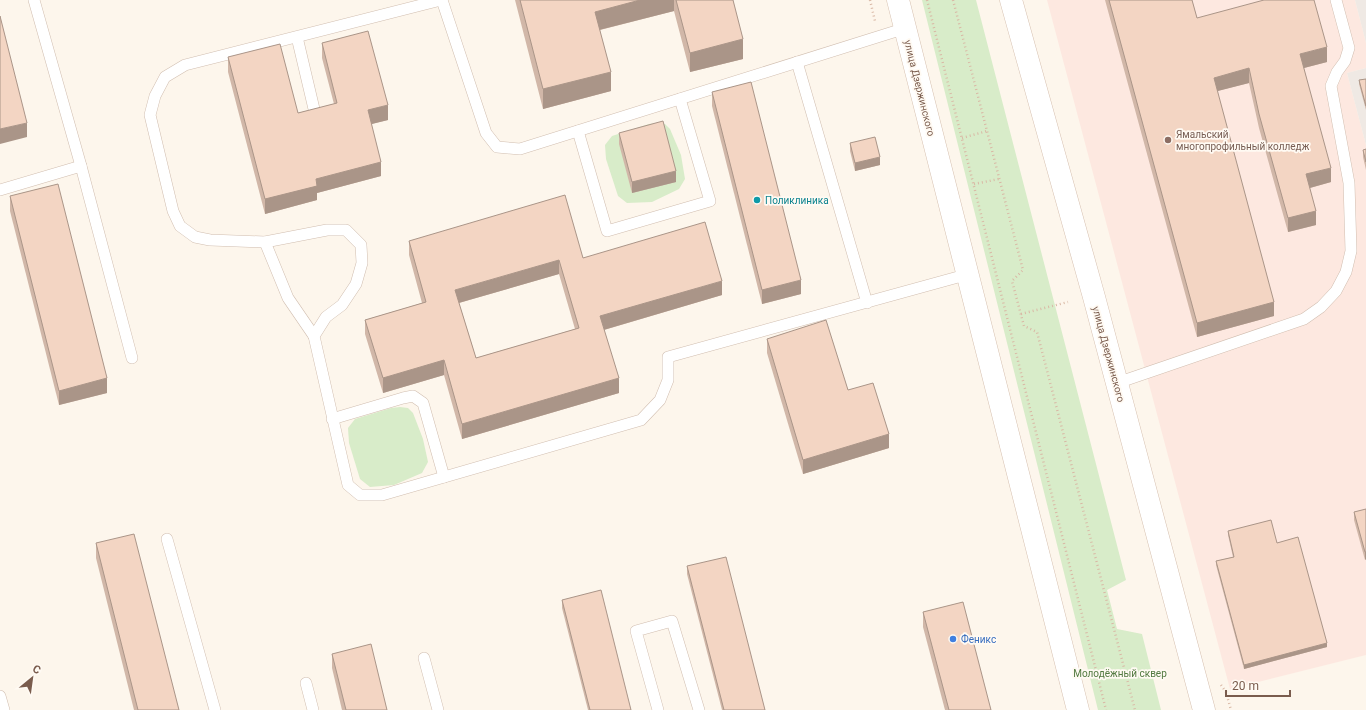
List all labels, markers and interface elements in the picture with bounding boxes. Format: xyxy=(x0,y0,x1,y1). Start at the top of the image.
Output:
street label: улица Дзержинского xyxy=(902,39,937,138)
place label: Ямальский многопрофильный колледж xyxy=(1176,129,1310,152)
marker: Ямальский многопрофильный колледж xyxy=(1163,135,1173,145)
marker: Поликлиника xyxy=(752,195,762,205)
place label: Поликлиника xyxy=(765,195,829,206)
street label: улица Дзержинского xyxy=(1090,305,1127,403)
place label: Феникс xyxy=(961,633,996,645)
marker: Феникс xyxy=(948,634,958,644)
north arrow xyxy=(12,658,52,698)
text: С xyxy=(30,662,43,677)
park label: Молодёжный сквер xyxy=(1073,668,1167,679)
scale bar xyxy=(1226,672,1290,698)
text: 20 m xyxy=(1232,679,1259,693)

